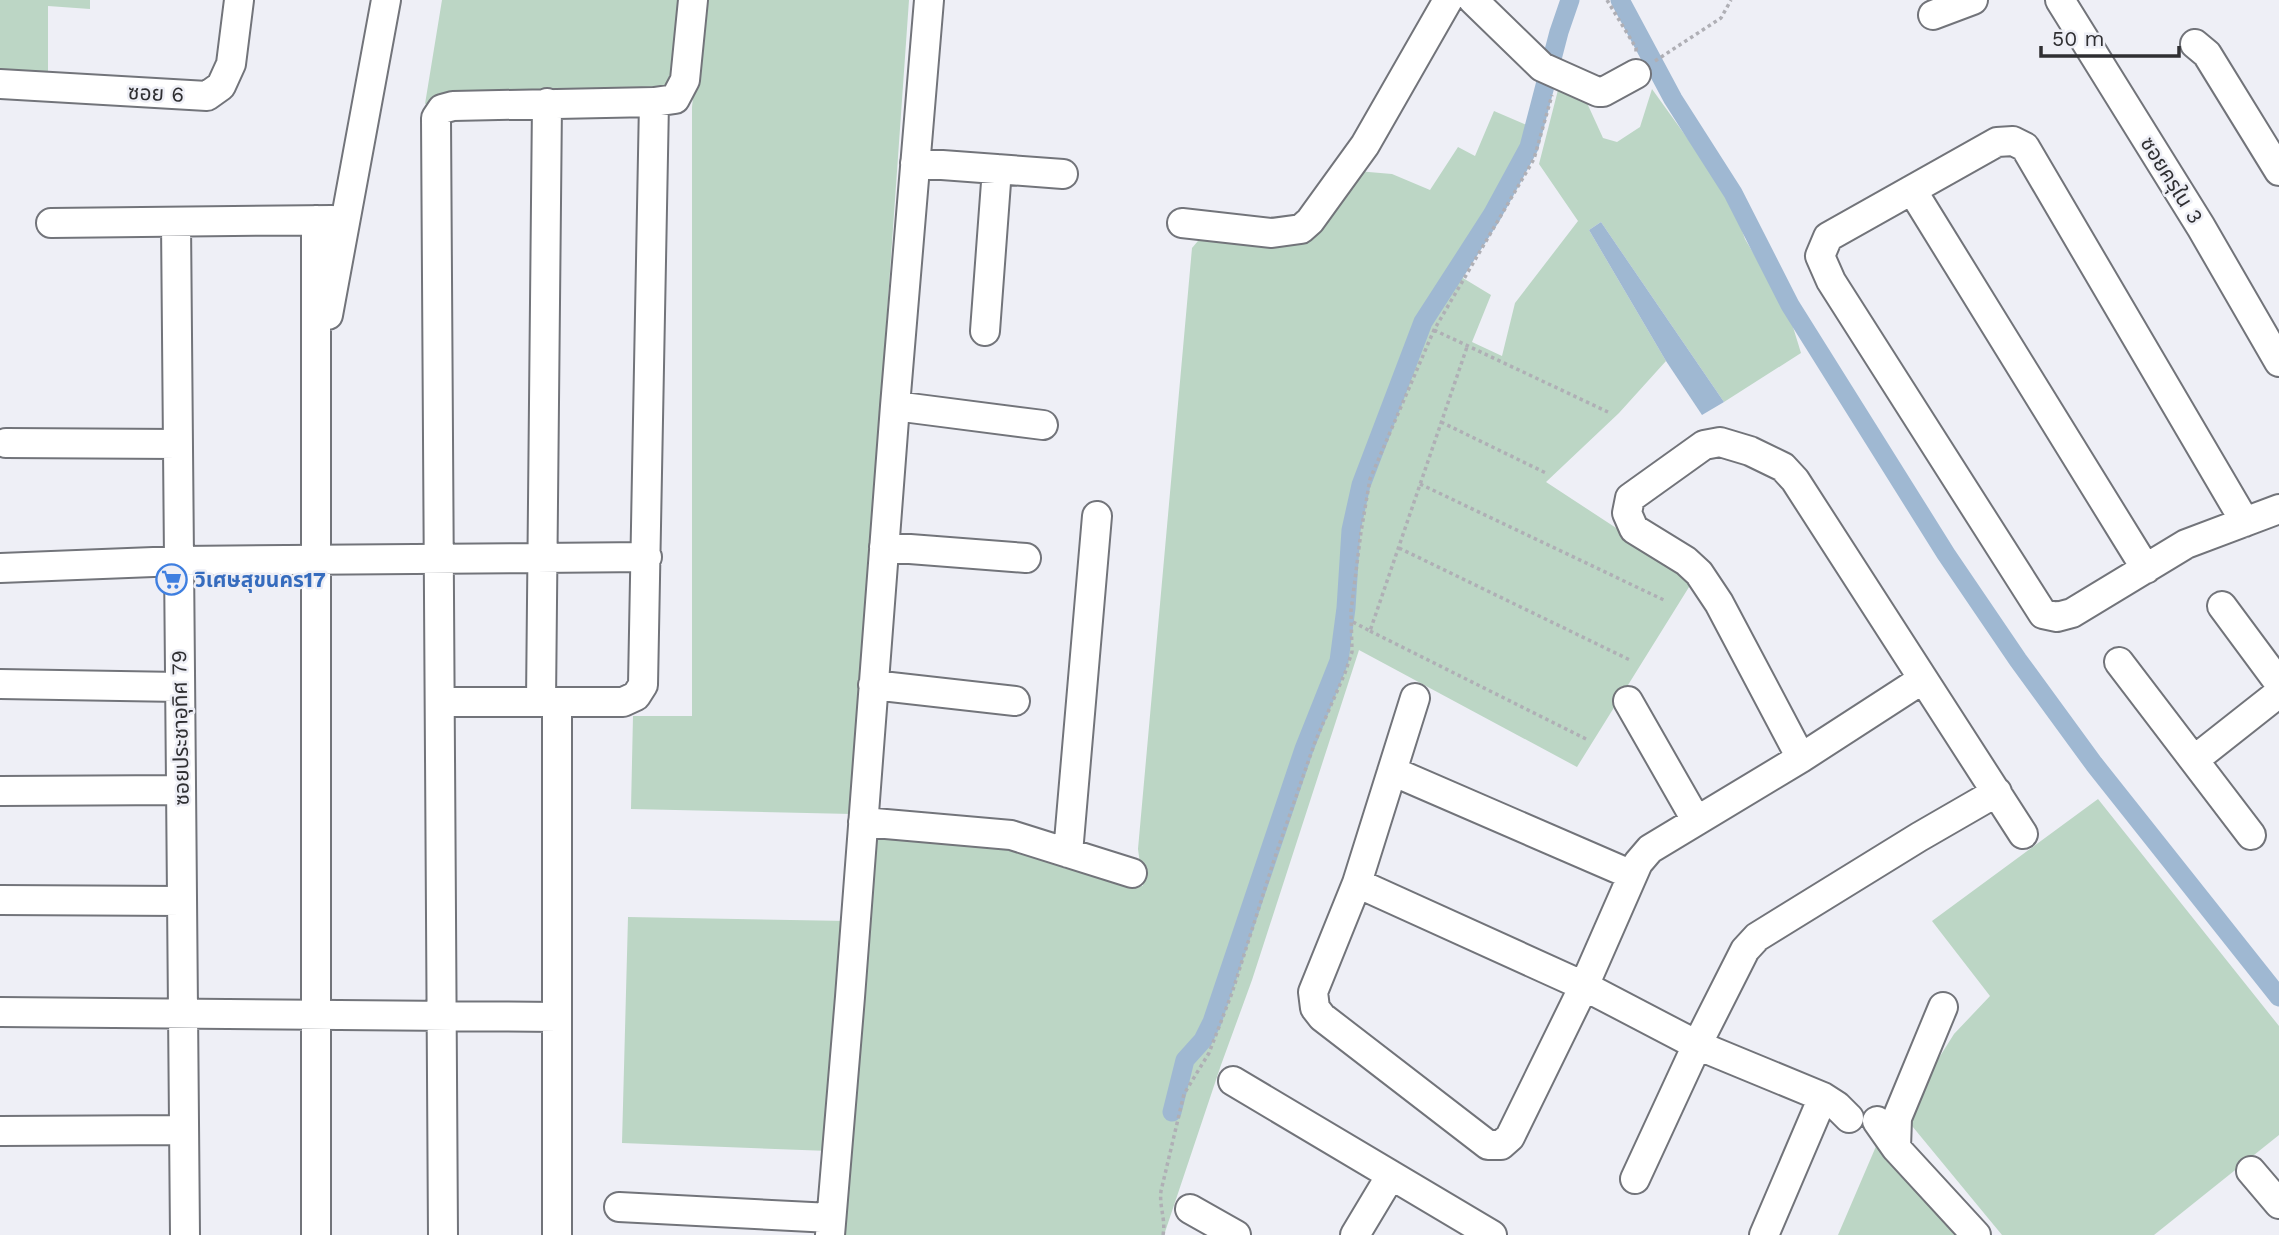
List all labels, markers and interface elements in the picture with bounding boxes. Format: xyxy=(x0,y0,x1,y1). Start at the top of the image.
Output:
scale bar xyxy=(2041,14,2179,58)
text: 50 m xyxy=(2052,26,2104,51)
street label: ซอย 6 xyxy=(127,79,185,107)
street label: ซอยครุใน 3 xyxy=(2135,132,2208,229)
supermarket icon: วิเศษสุขนคร17 xyxy=(155,562,189,596)
place label: วิเศษสุขนคร17 xyxy=(194,567,326,593)
street label: ซอยประชาอุทิศ 79 xyxy=(166,650,195,806)

